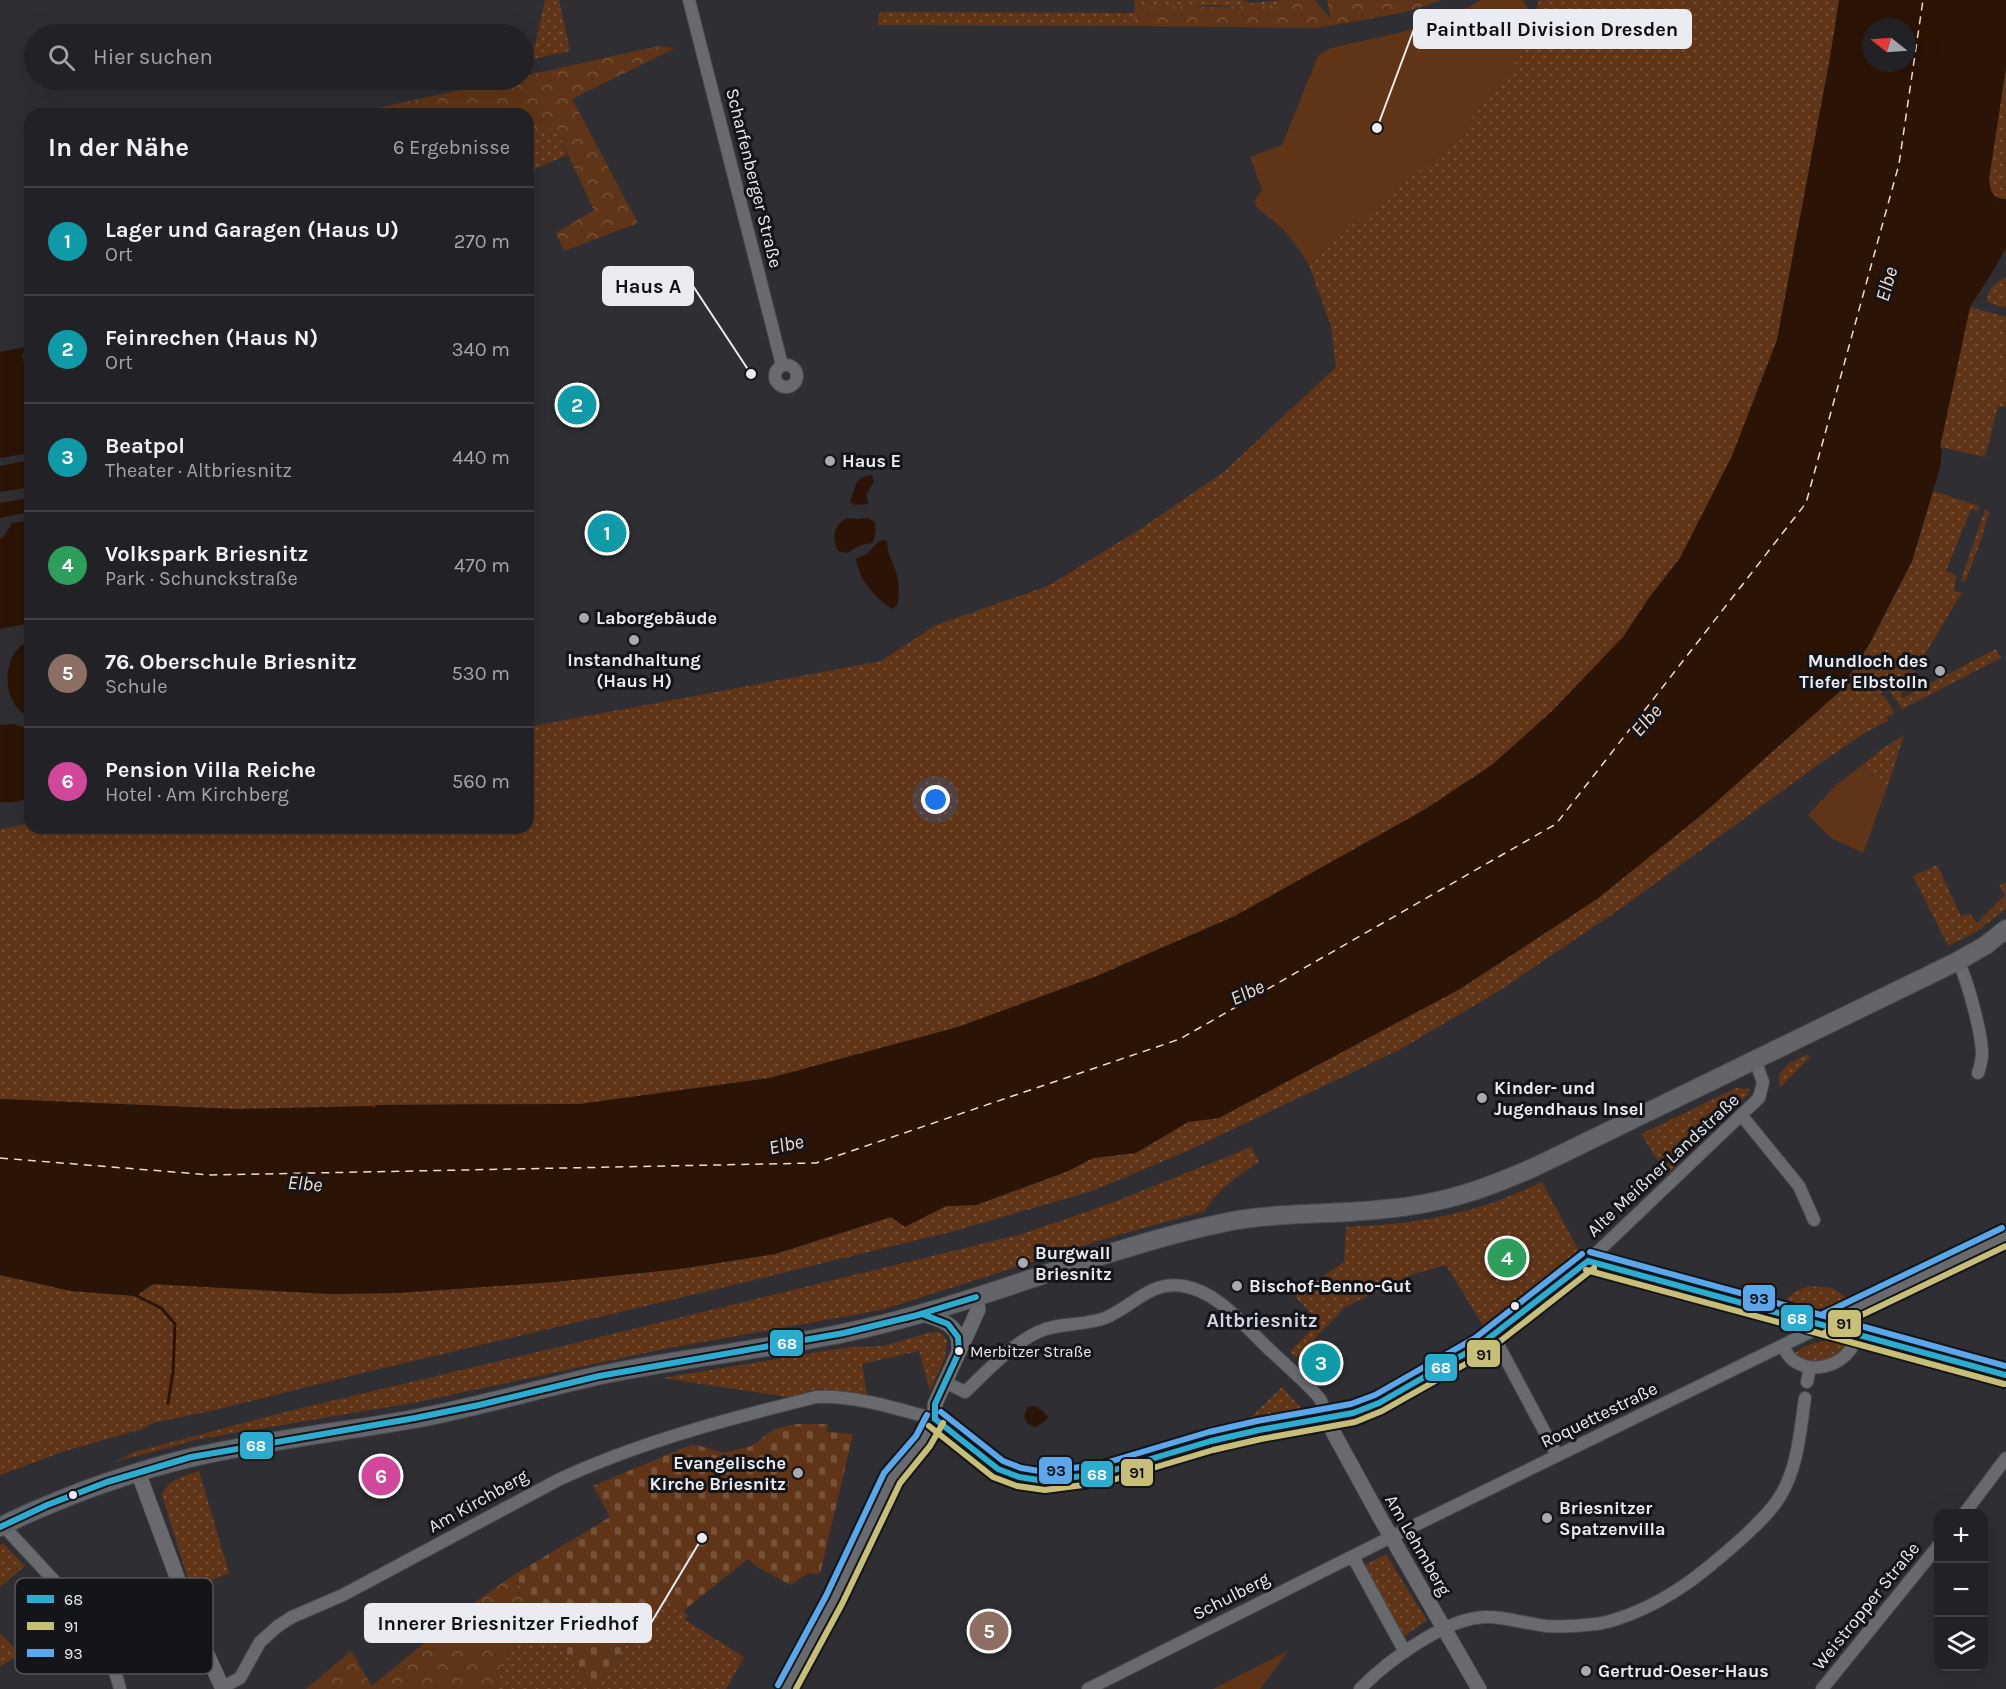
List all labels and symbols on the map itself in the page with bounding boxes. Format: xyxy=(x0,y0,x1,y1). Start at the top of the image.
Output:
callout: Paintball Division Dresden xyxy=(1414,10,1691,48)
text: Paintball Division Dresden xyxy=(1426,18,1678,41)
north arrow xyxy=(1862,18,1916,72)
street label: Scharfenberger Straße xyxy=(721,86,787,270)
water label: Elbe xyxy=(1871,264,1902,304)
callout: Haus A xyxy=(603,267,693,305)
text: Haus A xyxy=(615,275,682,298)
pin: 2 xyxy=(558,382,596,428)
place label: Haus E xyxy=(842,450,901,472)
marker: Haus E xyxy=(823,454,837,468)
pin: 1 xyxy=(588,510,626,556)
place label: Laborgebäude xyxy=(596,607,717,629)
marker: Laborgebäude xyxy=(577,611,591,625)
marker: Instandhaltung (Haus H) xyxy=(627,633,641,647)
place label: Instandhaltung (Haus H) xyxy=(567,649,701,692)
place label: Mundloch des Tiefer Elbstolln xyxy=(1799,650,1928,693)
marker: Mundloch des Tiefer Elbstolln xyxy=(1933,664,1947,678)
water label: Elbe xyxy=(1626,700,1667,741)
your location xyxy=(921,785,950,814)
water label: Elbe xyxy=(1227,975,1268,1010)
place label: Kinder- und Jugendhaus Insel xyxy=(1494,1077,1644,1120)
street label: Alte Meißner Landstraße xyxy=(1582,1089,1744,1241)
marker: Kinder- und Jugendhaus Insel xyxy=(1475,1091,1489,1105)
water label: Elbe xyxy=(767,1130,806,1159)
water label: Elbe xyxy=(287,1171,323,1196)
pin: 4 xyxy=(1488,1236,1526,1280)
place label: Burgwall Briesnitz xyxy=(1035,1242,1112,1285)
marker: Burgwall Briesnitz xyxy=(1016,1256,1030,1270)
place label: Bischof-Benno-Gut xyxy=(1249,1275,1411,1297)
marker: Bischof-Benno-Gut xyxy=(1230,1279,1244,1293)
line badge: 93 xyxy=(1742,1284,1776,1312)
text: 93 xyxy=(1749,1289,1769,1308)
unlabelled marker xyxy=(1509,1300,1521,1312)
line badge: 68 xyxy=(1780,1304,1814,1332)
district label: Altbriesnitz xyxy=(1206,1309,1318,1332)
text: 68 xyxy=(1787,1309,1807,1328)
line badge: 91 xyxy=(1827,1309,1862,1338)
text: 91 xyxy=(1836,1314,1852,1333)
line badge: 68 xyxy=(769,1329,804,1357)
text: 68 xyxy=(777,1334,797,1353)
line badge: 91 xyxy=(1466,1339,1501,1368)
pin: 3 xyxy=(1302,1340,1340,1386)
place label: Merbitzer Straße xyxy=(970,1342,1092,1361)
marker: Merbitzer Straße xyxy=(953,1345,965,1357)
text: 91 xyxy=(1476,1345,1492,1364)
line badge: 68 xyxy=(1424,1353,1458,1382)
text: 68 xyxy=(1431,1358,1451,1377)
street label: Roquettestraße xyxy=(1537,1377,1661,1453)
line badge: 68 xyxy=(239,1431,274,1460)
text: 68 xyxy=(246,1436,266,1455)
place label: Evangelische Kirche Briesnitz xyxy=(650,1452,786,1495)
pin: 6 xyxy=(362,1454,400,1498)
line badge: 93 xyxy=(1038,1456,1073,1485)
line badge: 91 xyxy=(1120,1458,1154,1487)
line badge: 68 xyxy=(1080,1460,1114,1488)
text: 93 xyxy=(1046,1461,1066,1480)
text: 91 xyxy=(1129,1463,1145,1482)
street label: Am Kirchberg xyxy=(424,1465,532,1537)
text: 68 xyxy=(1087,1465,1107,1484)
marker: Evangelische Kirche Briesnitz xyxy=(791,1466,805,1480)
unlabelled marker xyxy=(67,1489,79,1501)
street label: Am Lehmberg xyxy=(1380,1491,1456,1599)
place label: Briesnitzer Spatzenvilla xyxy=(1559,1497,1666,1540)
marker: Briesnitzer Spatzenvilla xyxy=(1540,1511,1554,1525)
street label: Weistropper Straße xyxy=(1808,1538,1924,1674)
street label: Schulberg xyxy=(1189,1567,1273,1625)
legend xyxy=(15,1578,213,1674)
text: 68 xyxy=(64,1590,83,1609)
callout: Innerer Briesnitzer Friedhof xyxy=(365,1604,651,1642)
pin: 5 xyxy=(970,1608,1008,1654)
text: Innerer Briesnitzer Friedhof xyxy=(377,1612,639,1635)
text: 91 xyxy=(64,1617,79,1636)
text: 93 xyxy=(64,1644,83,1663)
place label: Gertrud-Oeser-Haus xyxy=(1598,1660,1769,1682)
marker: Gertrud-Oeser-Haus xyxy=(1579,1664,1593,1678)

